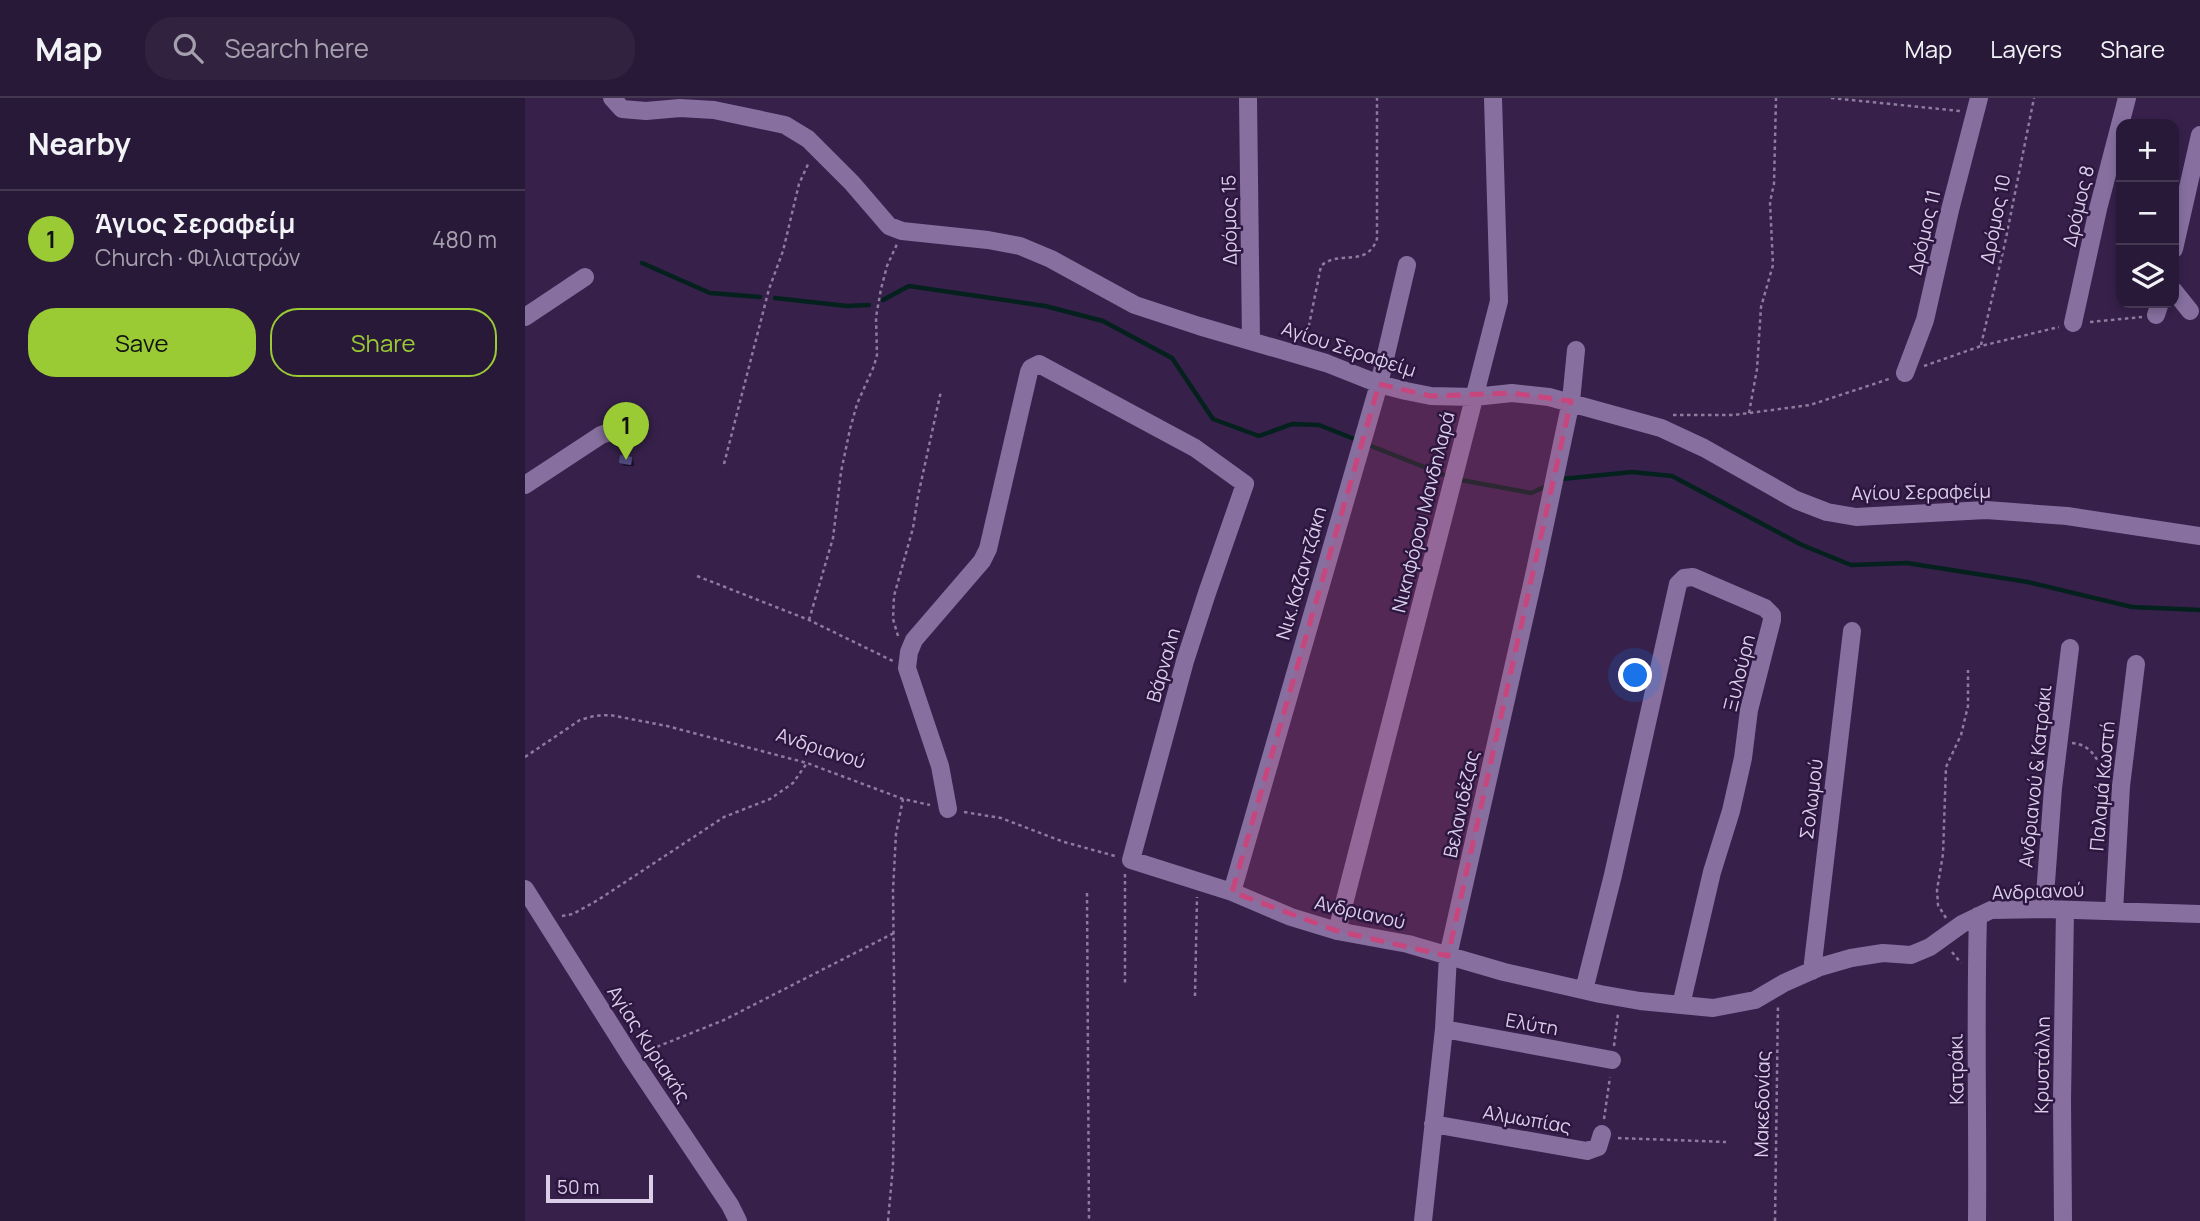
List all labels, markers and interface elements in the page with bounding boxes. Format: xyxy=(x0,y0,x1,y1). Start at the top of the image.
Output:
search box xyxy=(145,17,635,80)
text: Map xyxy=(35,26,103,71)
icon: search xyxy=(169,29,207,67)
text: Search here xyxy=(225,30,369,66)
text: Map xyxy=(1905,32,1952,65)
text: Layers xyxy=(1990,32,2062,65)
text: Share xyxy=(2100,32,2165,65)
map controls xyxy=(2116,119,2179,308)
button: + xyxy=(2116,119,2179,182)
text: Nearby xyxy=(28,123,131,164)
street label: Δρόμος 8 xyxy=(2056,163,2100,249)
street label: Δρόμος 10 xyxy=(1974,172,2016,266)
street label: Δρόμος 15 xyxy=(1215,175,1243,265)
button: − xyxy=(2116,182,2179,245)
street label: Δρόμος 11 xyxy=(1902,187,1946,277)
text: Άγιος Σεραφείμ xyxy=(95,205,295,241)
text: 1 xyxy=(46,223,56,255)
text: 480 m xyxy=(432,223,497,255)
text: Church · Φιλιατρών xyxy=(95,241,301,273)
button: layers xyxy=(2116,245,2179,308)
button: Save xyxy=(28,308,256,377)
button: Share xyxy=(270,308,497,377)
street label: Αγίου Σεραφείμ xyxy=(1278,315,1420,383)
pin: 1 xyxy=(603,402,649,460)
street label: Νικηφόρου Μανδηλαρά xyxy=(1385,409,1461,615)
street label: Αγίου Σεραφείμ xyxy=(1851,478,1991,506)
street label: Νικ.Καζαντζάκη xyxy=(1270,503,1332,643)
street label: Βάρναλη xyxy=(1140,625,1186,705)
street label: Ξυλούρη xyxy=(1717,632,1761,714)
your location xyxy=(1618,658,1652,692)
street label: Ανδριανού & Κατράκι xyxy=(2012,683,2058,869)
street label: Παλαμά Κωστή xyxy=(2083,720,2121,852)
street label: Ανδριανού xyxy=(773,721,869,775)
street label: Βελανιδέζας xyxy=(1437,748,1485,860)
street label: Σολωμού xyxy=(1793,757,1829,841)
street label: Ανδριανού xyxy=(1991,876,2085,906)
street label: Ανδριανού xyxy=(1312,889,1408,935)
street label: Αγίας Κυριακής xyxy=(601,980,697,1108)
street label: Ελύτη xyxy=(1504,1007,1560,1041)
street label: Κρυστάλλη xyxy=(2028,1016,2056,1114)
street label: Κατράκι xyxy=(1942,1033,1970,1105)
street label: Μακεδονίας xyxy=(1748,1050,1776,1158)
street label: Αλμωπίας xyxy=(1481,1098,1573,1140)
scale bar xyxy=(546,1172,653,1204)
text: 50 m xyxy=(557,1174,599,1200)

